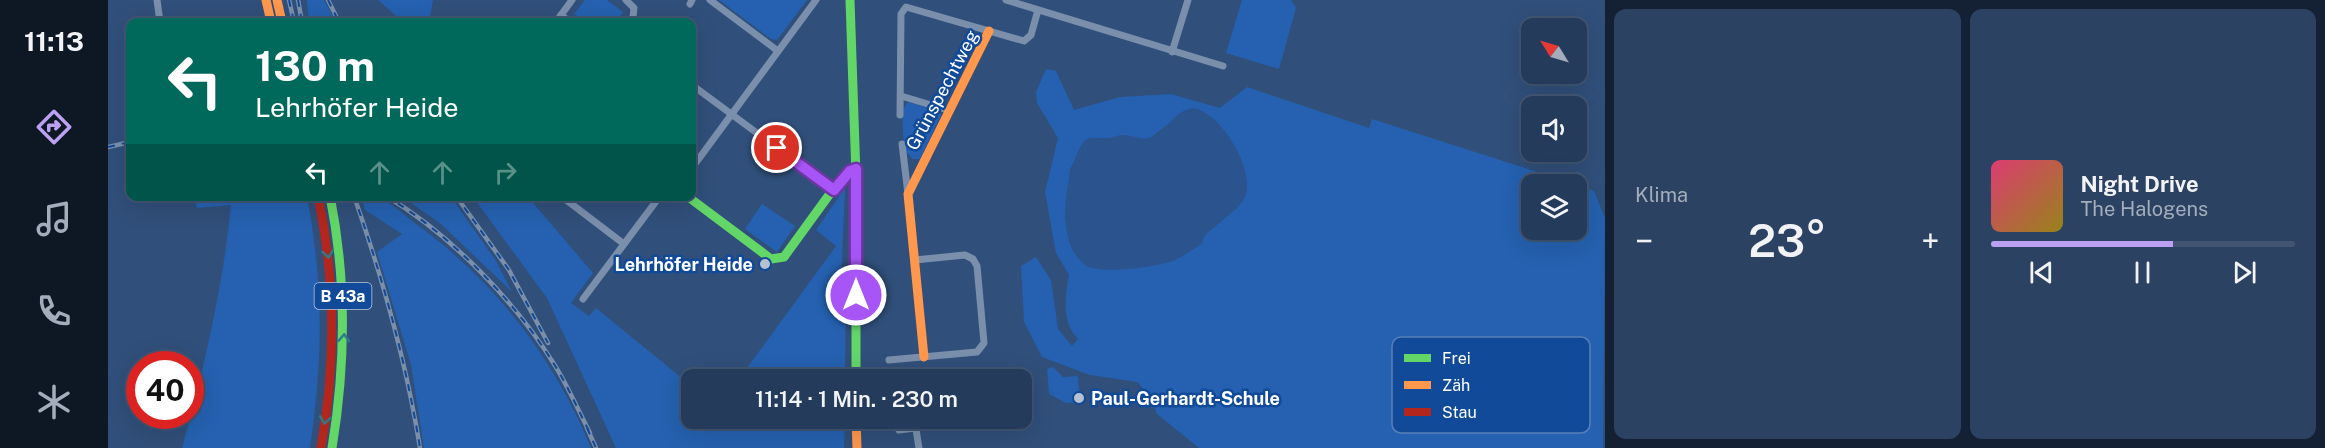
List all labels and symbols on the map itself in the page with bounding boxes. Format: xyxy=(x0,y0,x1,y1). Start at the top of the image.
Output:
north arrow xyxy=(1521,18,1587,84)
street label: Grünspechtweg xyxy=(902,26,982,154)
pin xyxy=(751,122,802,173)
one-way arrow xyxy=(321,249,334,259)
place label: Lehrhöfer Heide xyxy=(614,254,753,275)
marker: Lehrhöfer Heide xyxy=(758,257,772,271)
position arrow xyxy=(824,263,888,327)
road number: B 43a xyxy=(314,283,372,309)
one-way arrow xyxy=(338,334,350,343)
legend xyxy=(1392,337,1590,433)
text: Frei xyxy=(1442,349,1471,368)
speed limit sign: 40 xyxy=(126,351,204,429)
text: Zäh xyxy=(1442,376,1470,395)
place label: Paul-Gerhardt-Schule xyxy=(1091,388,1280,409)
marker: Paul-Gerhardt-Schule xyxy=(1072,391,1086,405)
text: Stau xyxy=(1442,403,1477,422)
one-way arrow xyxy=(320,416,332,425)

